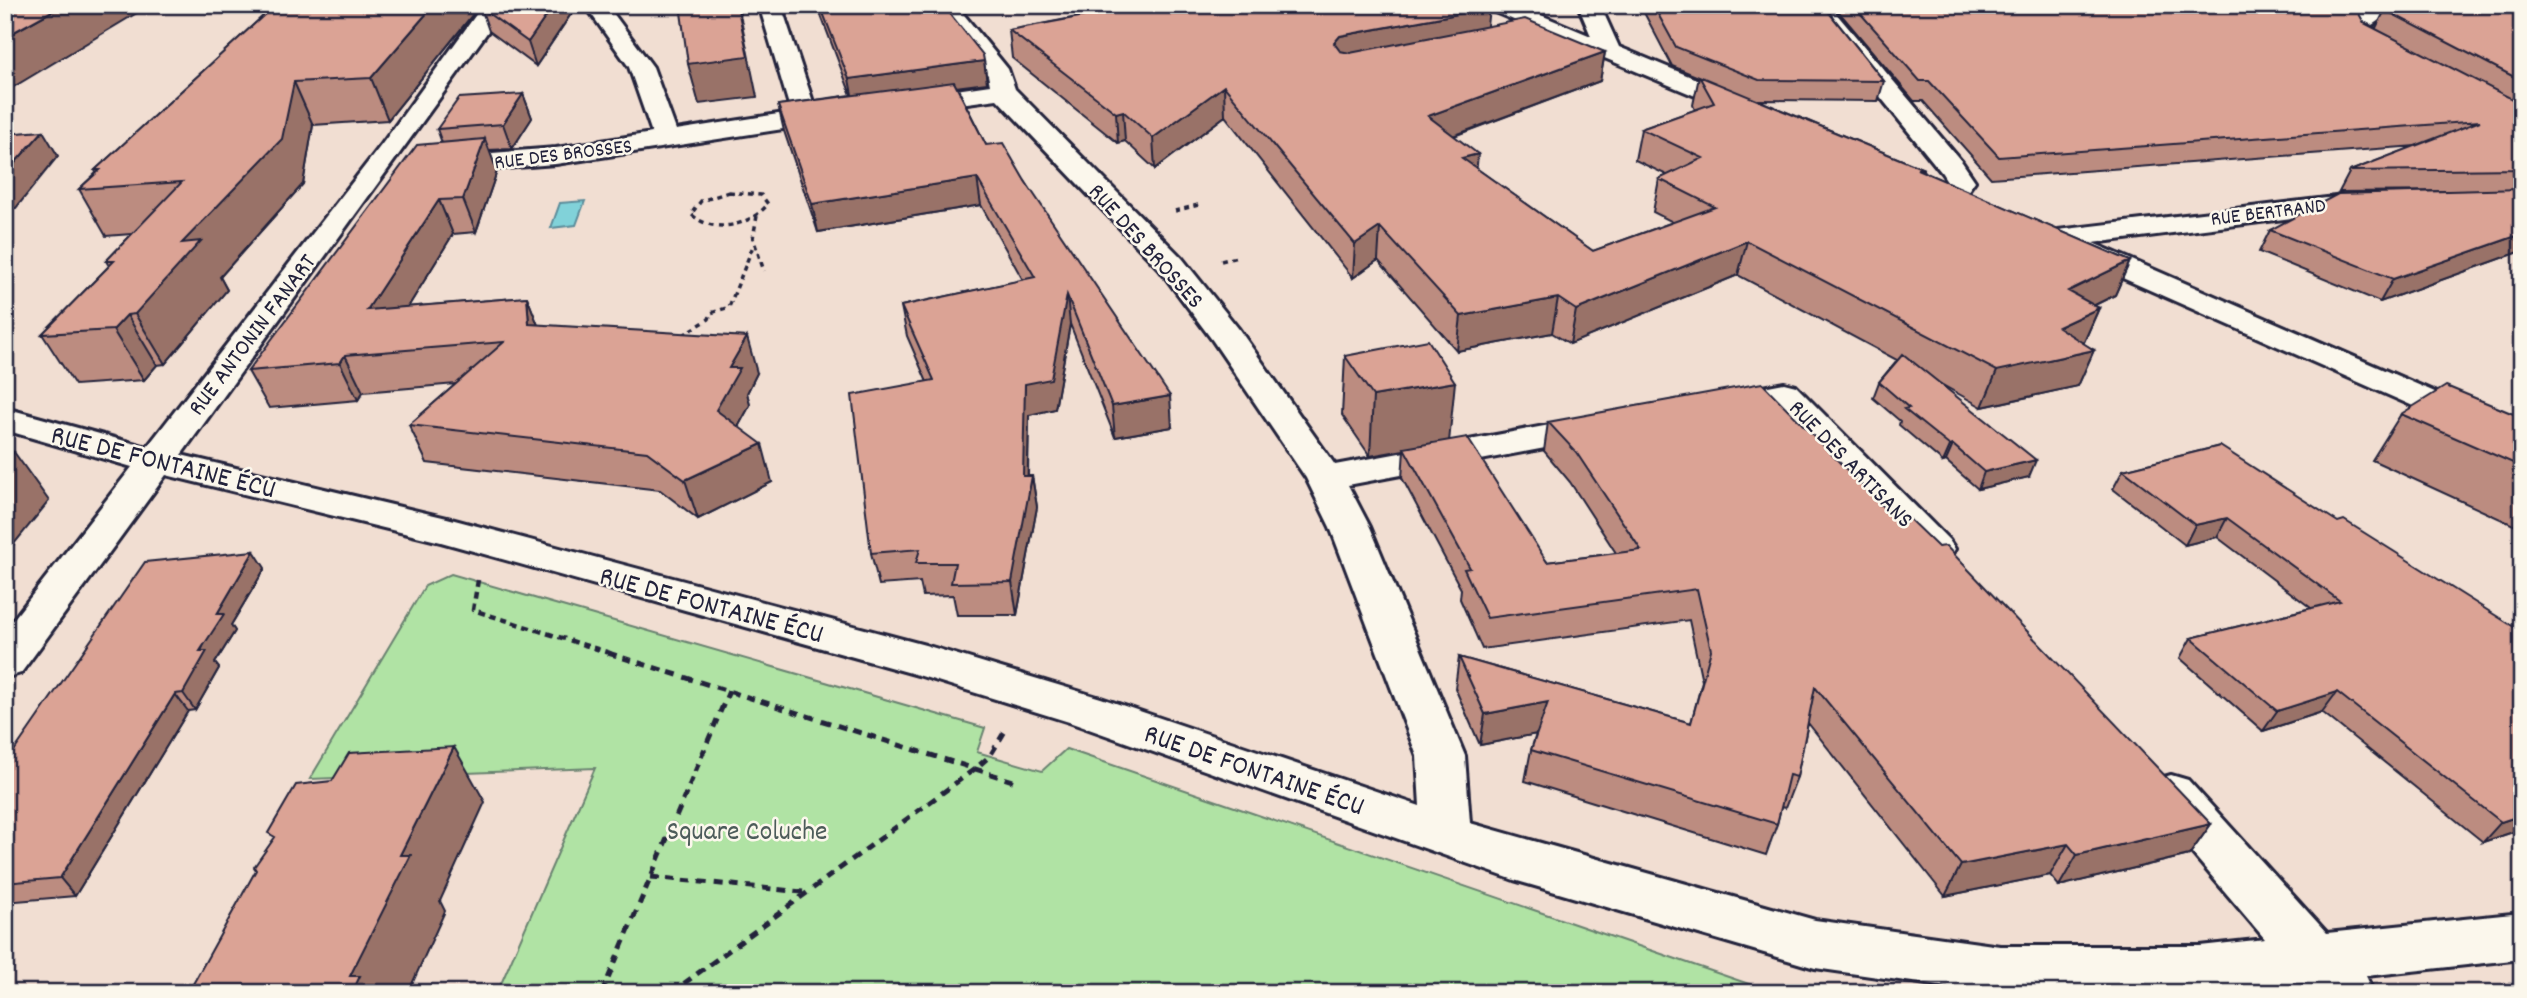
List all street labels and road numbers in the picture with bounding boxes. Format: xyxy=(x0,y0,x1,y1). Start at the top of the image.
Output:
street label: RUE DES BROSSES xyxy=(493,133,634,179)
street label: RUE DES BROSSES xyxy=(1079,177,1210,317)
street label: RUE BERTRAND xyxy=(2209,192,2328,236)
street label: RUE ANTONIN FANART xyxy=(181,248,326,424)
street label: RUE DES ARTISANS xyxy=(1780,393,1920,537)
street label: RUE DE FONTAINE ÉCU xyxy=(46,418,279,512)
street label: RUE DE FONTAINE ÉCU xyxy=(594,559,827,657)
street label: RUE DE FONTAINE ÉCU xyxy=(1138,716,1369,829)

